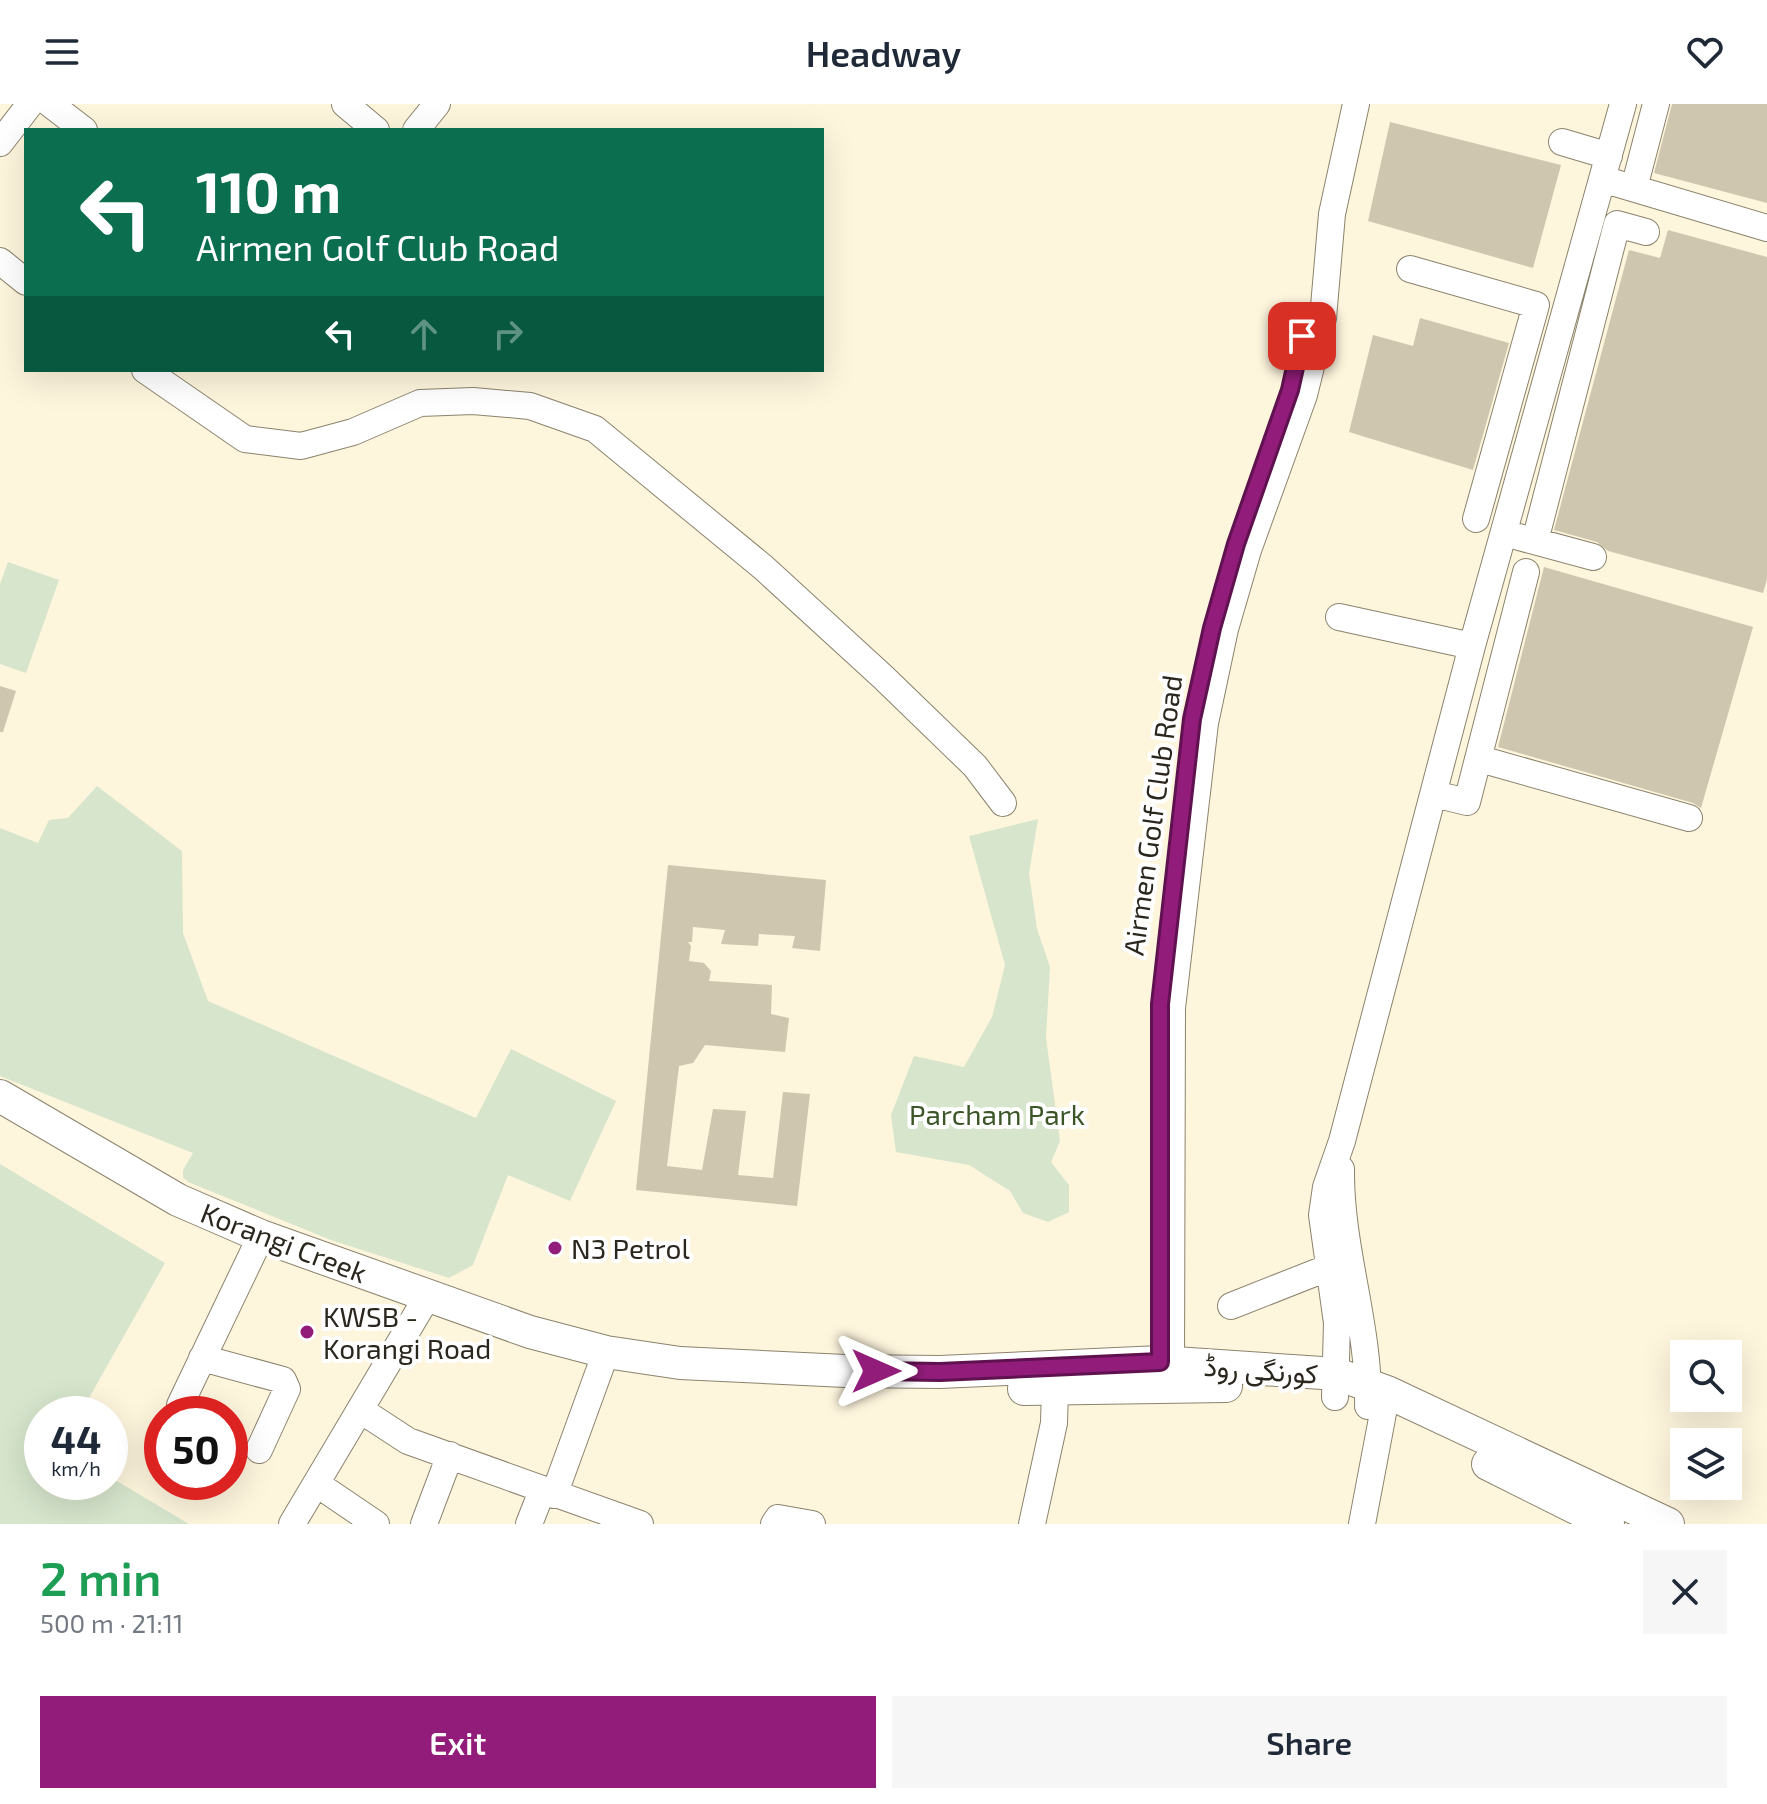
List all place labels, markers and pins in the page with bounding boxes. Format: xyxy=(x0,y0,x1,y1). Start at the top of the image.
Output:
pin xyxy=(1268,302,1336,370)
place label: N3 Petrol xyxy=(571,1231,690,1265)
marker: N3 Petrol xyxy=(546,1239,564,1257)
place label: KWSB - Korangi Road xyxy=(323,1299,491,1365)
marker: KWSB - Korangi Road xyxy=(298,1323,316,1341)

